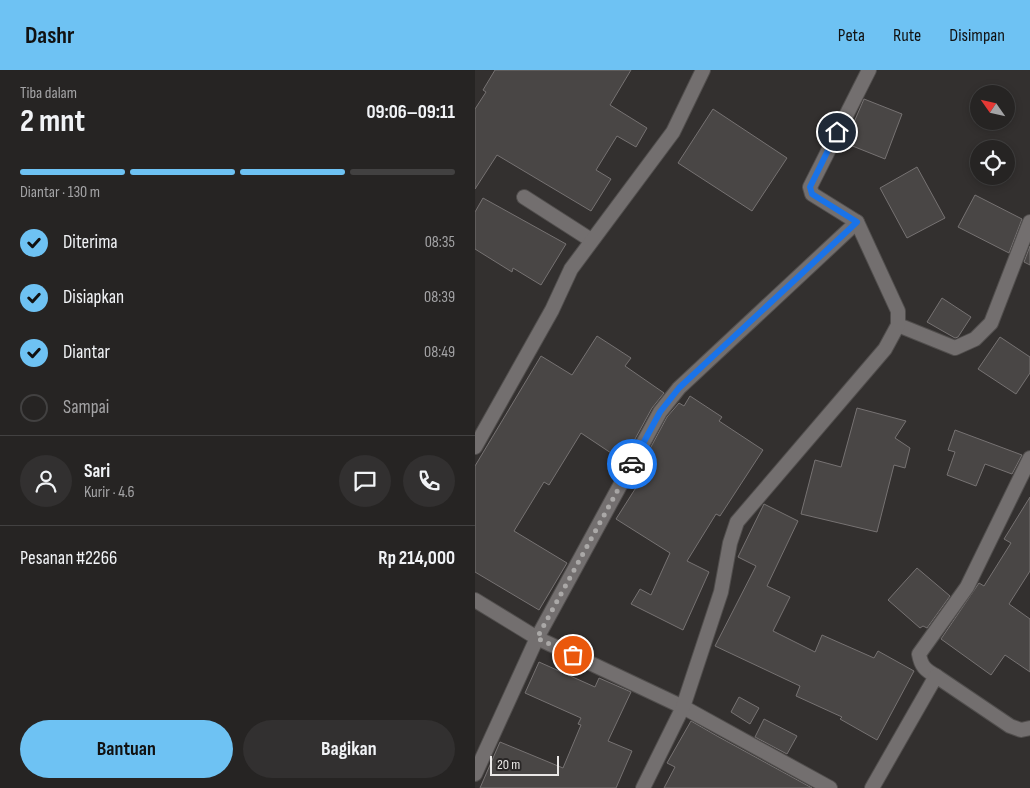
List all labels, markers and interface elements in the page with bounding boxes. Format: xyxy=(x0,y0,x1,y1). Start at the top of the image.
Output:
text: Dashr xyxy=(25,21,74,50)
text: Peta xyxy=(838,25,865,46)
text: Rute xyxy=(893,25,921,46)
text: Disimpan xyxy=(949,25,1005,46)
text: Tiba dalam xyxy=(20,84,77,103)
north arrow xyxy=(970,85,1015,130)
map controls xyxy=(970,85,1015,185)
text: 09:06–09:11 xyxy=(366,101,455,124)
text: 2 mnt xyxy=(20,102,85,141)
pin xyxy=(816,111,858,153)
icon: home xyxy=(823,118,851,146)
button: locate xyxy=(970,140,1015,185)
text: Diantar · 130 m xyxy=(20,183,100,202)
icon: check xyxy=(20,229,48,257)
text: Diterima xyxy=(63,231,118,254)
text: 08:35 xyxy=(425,233,455,252)
icon: check xyxy=(20,284,48,312)
text: Disiapkan xyxy=(63,286,124,309)
text: 08:39 xyxy=(424,288,455,307)
icon: check xyxy=(20,339,48,367)
text: Diantar xyxy=(63,341,110,364)
text: 08:49 xyxy=(424,343,455,362)
text: Sampai xyxy=(63,396,109,419)
courier xyxy=(607,439,657,489)
icon: car xyxy=(618,450,646,478)
button: person xyxy=(20,455,72,507)
button: chat xyxy=(339,455,391,507)
button: phone xyxy=(403,455,455,507)
text: Sari xyxy=(84,460,110,483)
text: Kurir · 4.6 xyxy=(84,483,135,502)
text: Pesanan #2266 xyxy=(20,547,117,570)
text: Rp 214,000 xyxy=(378,547,455,570)
pin xyxy=(552,634,594,676)
icon: bag xyxy=(559,641,587,669)
button: Bantuan xyxy=(20,720,233,778)
button: Bagikan xyxy=(243,720,455,778)
scale bar xyxy=(490,753,559,776)
text: 20 m xyxy=(497,756,520,773)

